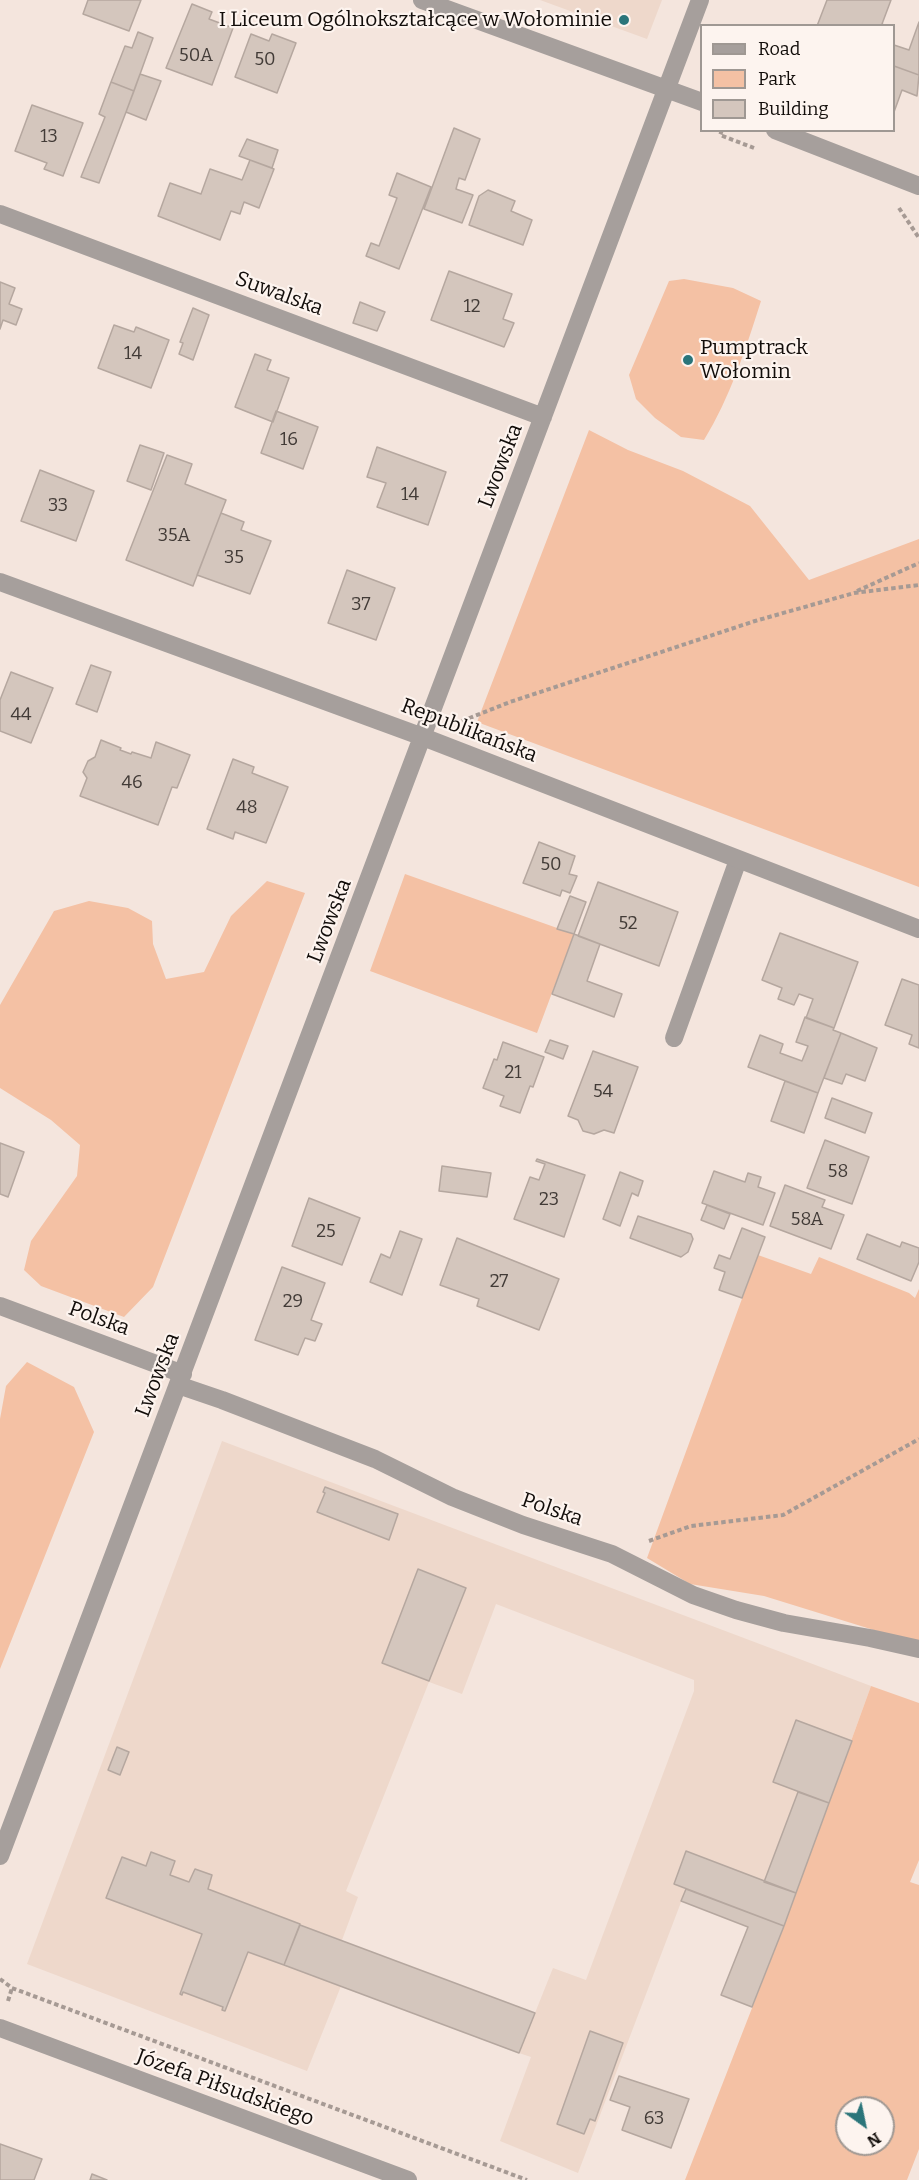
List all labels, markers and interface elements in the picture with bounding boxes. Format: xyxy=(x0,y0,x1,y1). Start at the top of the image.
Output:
place label: I Liceum Ogólnokształcące w Wołominie xyxy=(219,7,612,33)
marker: I Liceum Ogólnokształcące w Wołominie xyxy=(617,13,631,27)
legend xyxy=(700,24,895,132)
text: Road xyxy=(758,38,800,60)
house number: 50A xyxy=(179,45,213,67)
house number: 50 xyxy=(254,49,276,71)
text: Park xyxy=(758,68,796,90)
text: Building xyxy=(758,98,829,120)
house number: 13 xyxy=(40,126,58,148)
street label: Suwalska xyxy=(232,266,326,322)
house number: 12 xyxy=(463,296,481,318)
place label: Pumptrack Wołomin xyxy=(700,335,808,385)
house number: 14 xyxy=(124,343,142,365)
marker: Pumptrack Wołomin xyxy=(681,353,695,367)
street label: Lwowska xyxy=(473,420,529,512)
house number: 16 xyxy=(280,429,298,451)
house number: 14 xyxy=(401,484,419,506)
house number: 33 xyxy=(48,495,68,517)
house number: 35A xyxy=(158,525,190,547)
house number: 35 xyxy=(224,547,244,569)
house number: 37 xyxy=(351,594,371,616)
street label: Republikańska xyxy=(397,693,541,769)
house number: 44 xyxy=(10,704,32,726)
house number: 46 xyxy=(121,772,143,794)
house number: 48 xyxy=(236,797,258,819)
house number: 50 xyxy=(540,854,562,876)
street label: Lwowska xyxy=(302,875,358,967)
house number: 52 xyxy=(618,913,638,935)
house number: 21 xyxy=(504,1062,522,1084)
house number: 54 xyxy=(593,1081,613,1103)
house number: 58 xyxy=(828,1161,848,1183)
house number: 23 xyxy=(539,1189,559,1211)
house number: 58A xyxy=(791,1209,823,1231)
house number: 25 xyxy=(316,1221,336,1243)
house number: 27 xyxy=(490,1271,508,1293)
house number: 29 xyxy=(283,1291,303,1313)
street label: Polska xyxy=(65,1296,133,1342)
street label: Lwowska xyxy=(130,1329,186,1421)
street label: Polska xyxy=(518,1488,586,1532)
street label: Józefa Piłsudskiego xyxy=(133,2044,317,2132)
north arrow xyxy=(835,2096,895,2156)
house number: 63 xyxy=(644,2108,664,2130)
text: N xyxy=(864,2129,884,2151)

